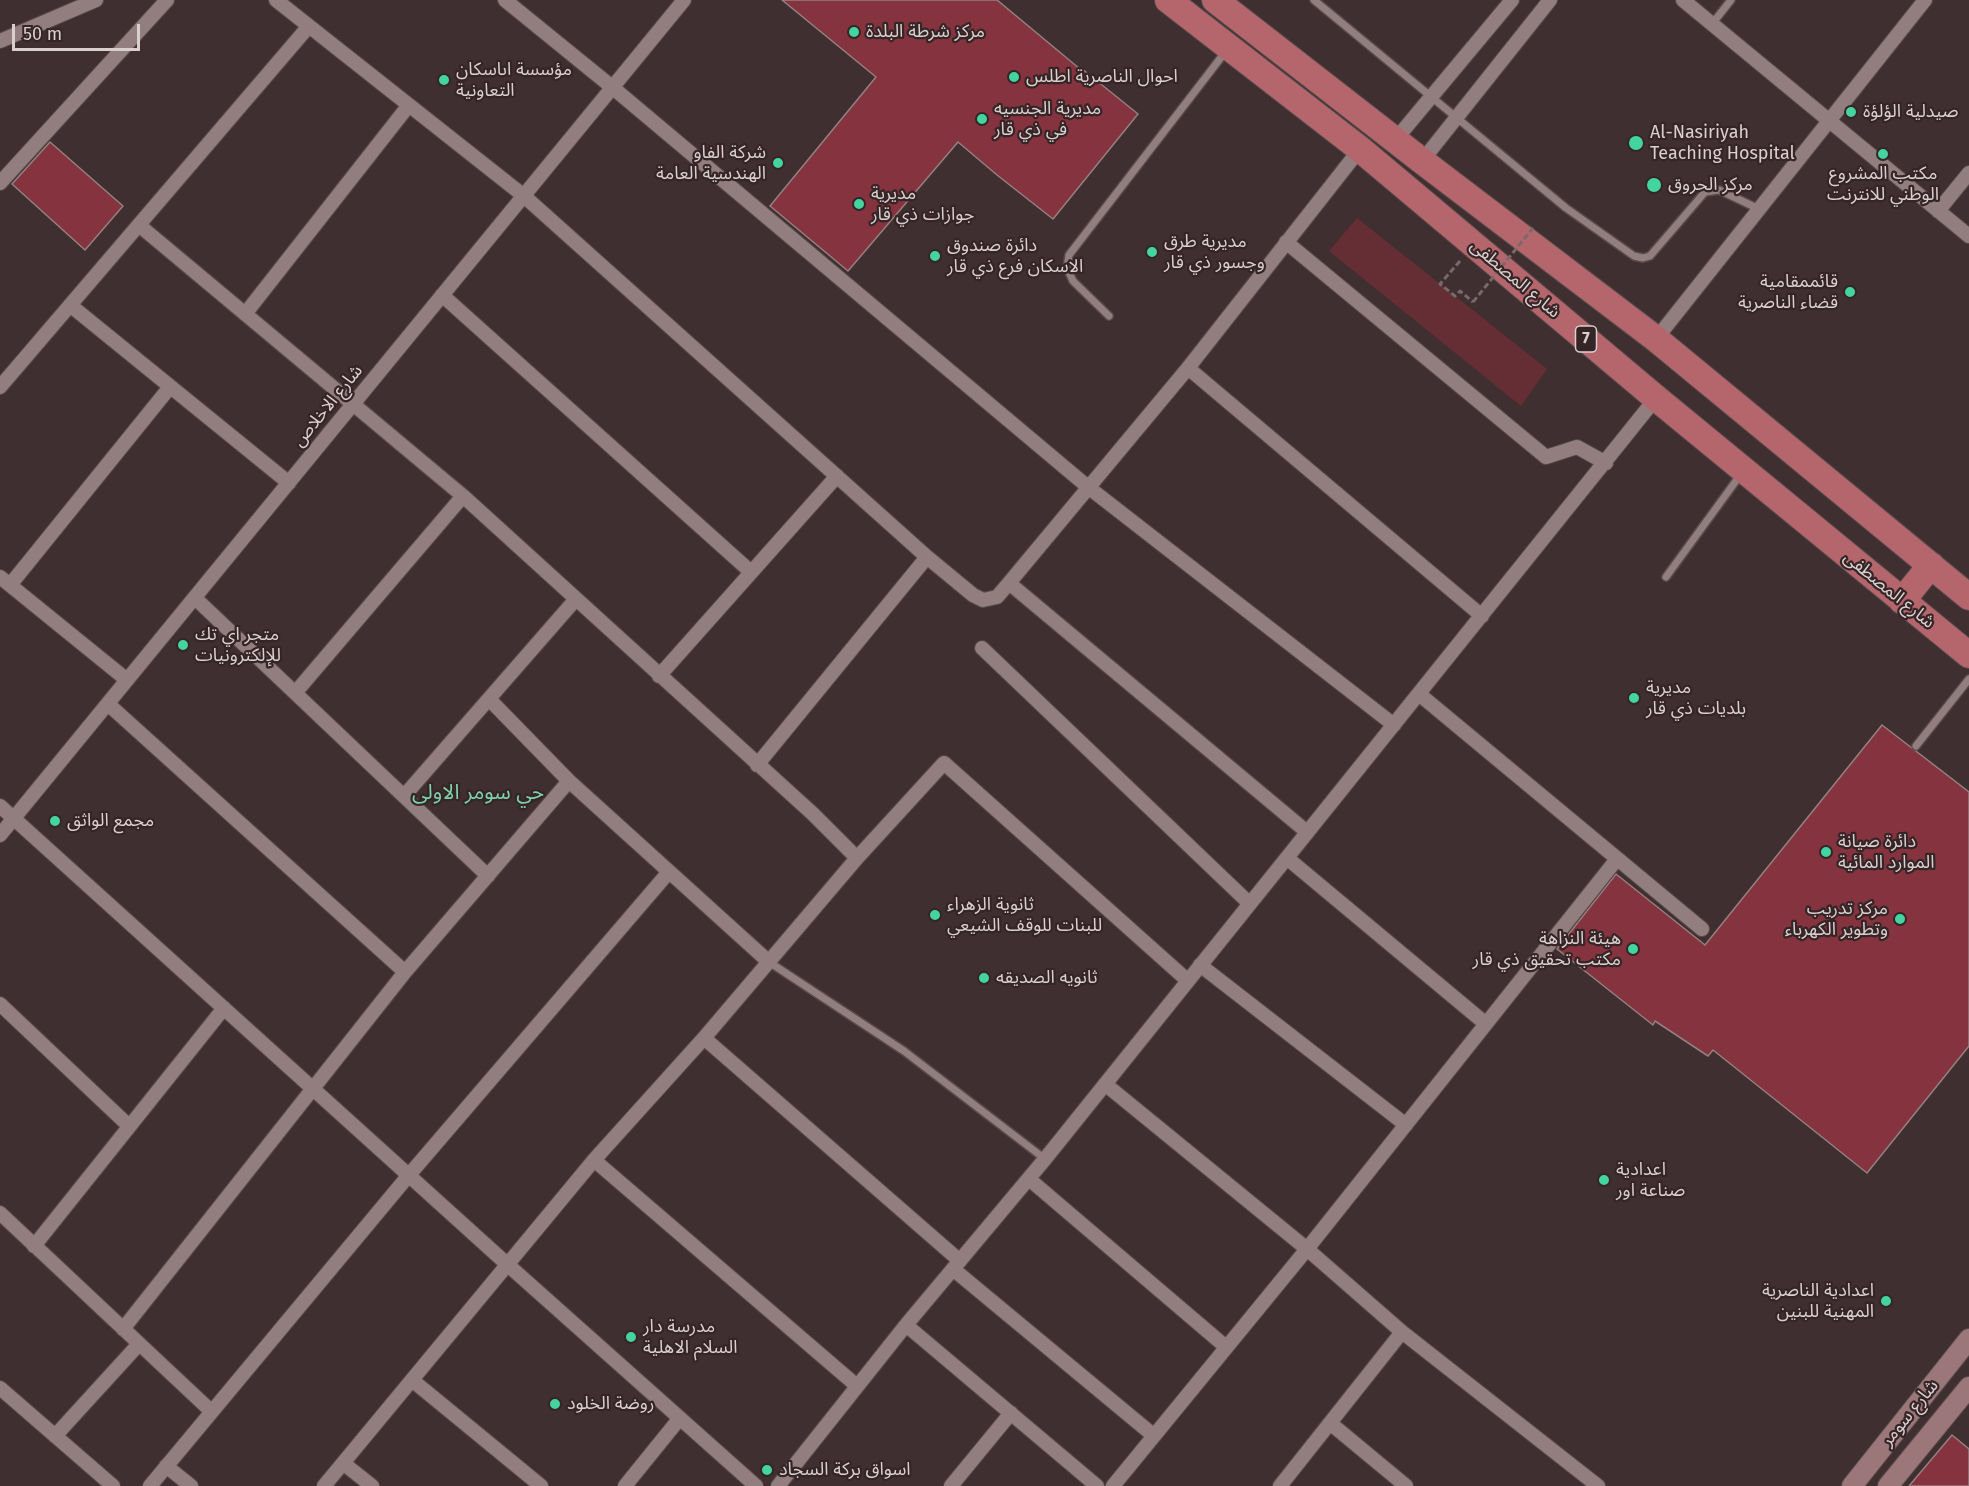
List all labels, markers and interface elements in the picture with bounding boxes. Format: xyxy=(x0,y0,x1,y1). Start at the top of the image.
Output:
scale bar xyxy=(15,12,142,50)
place label: مركز شرطة البلدة xyxy=(866,21,985,43)
text: 50 m xyxy=(23,23,62,45)
marker: مركز شرطة البلدة xyxy=(847,25,861,39)
place label: مؤسسة اىاسكان التعاونية xyxy=(456,59,572,101)
place label: احوال الناصرية اطلس xyxy=(1026,66,1178,88)
marker: احوال الناصرية اطلس xyxy=(1007,70,1021,84)
marker: مؤسسة اىاسكان التعاونية xyxy=(437,73,451,87)
place label: مديرية الجنسيه في ذي قار xyxy=(994,98,1101,140)
place label: صيدلية الؤلؤة xyxy=(1863,101,1958,123)
marker: صيدلية الؤلؤة xyxy=(1844,105,1858,119)
marker: مديرية الجنسيه في ذي قار xyxy=(975,112,989,126)
place label: Al-Nasiriyah Teaching Hospital xyxy=(1650,122,1795,164)
marker: Al-Nasiriyah Teaching Hospital xyxy=(1627,134,1645,152)
place label: شركة الفاو الهندسية العامة xyxy=(656,142,766,184)
marker: مكتب المشروع الوطني للانترنت xyxy=(1876,147,1890,161)
marker: شركة الفاو الهندسية العامة xyxy=(771,156,785,170)
place label: مكتب المشروع الوطني للانترنت xyxy=(1827,163,1939,206)
place label: مركز الحروق xyxy=(1668,174,1753,196)
marker: مركز الحروق xyxy=(1645,176,1663,194)
place label: مديرية جوازات ذي قار xyxy=(871,183,974,226)
marker: مديرية جوازات ذي قار xyxy=(852,197,866,211)
place label: مديرية طرق وجسور ذي قار xyxy=(1164,231,1265,274)
place label: دائرة صندوق الاسكان فرع ذي قار xyxy=(947,235,1083,278)
street label: شارع المصطفى xyxy=(1465,235,1565,323)
marker: مديرية طرق وجسور ذي قار xyxy=(1145,245,1159,259)
marker: دائرة صندوق الاسكان فرع ذي قار xyxy=(928,249,942,263)
place label: قائممقامية قضاء الناصرية xyxy=(1738,271,1838,314)
marker: قائممقامية قضاء الناصرية xyxy=(1843,285,1857,299)
road number: 7 xyxy=(1576,326,1596,352)
street label: شارع الاخلاص xyxy=(288,361,368,451)
street label: شارع المصطفى xyxy=(1839,547,1939,633)
place label: متجر اي تك للإلكترونيات xyxy=(195,624,281,666)
marker: متجر اي تك للإلكترونيات xyxy=(176,638,190,652)
place label: مديرية بلديات ذي قار xyxy=(1646,677,1746,720)
marker: مديرية بلديات ذي قار xyxy=(1627,691,1641,705)
district label: حي سومر الاولى xyxy=(412,780,544,806)
place label: مجمع الواثق xyxy=(67,810,154,832)
marker: مجمع الواثق xyxy=(48,814,62,828)
place label: دائرة صيانة الموارد المائية xyxy=(1838,831,1934,874)
marker: دائرة صيانة الموارد المائية xyxy=(1819,845,1833,859)
place label: ثانوية الزهراء للبنات للوقف الشيعي xyxy=(947,894,1102,936)
place label: مركز تدريب وتطوير الكهرباء xyxy=(1785,898,1888,940)
marker: ثانوية الزهراء للبنات للوقف الشيعي xyxy=(928,908,942,922)
marker: مركز تدريب وتطوير الكهرباء xyxy=(1893,912,1907,926)
place label: هيئة النزاهة مكتب تحقيق ذي قار xyxy=(1473,928,1621,970)
marker: هيئة النزاهة مكتب تحقيق ذي قار xyxy=(1626,942,1640,956)
place label: ثانويه الصديقه xyxy=(996,967,1098,989)
marker: ثانويه الصديقه xyxy=(977,971,991,985)
place label: اعدادية صناعة اور xyxy=(1616,1159,1685,1202)
marker: اعدادية صناعة اور xyxy=(1597,1173,1611,1187)
place label: اعدادية الناصرية المهنية للبنين xyxy=(1762,1280,1874,1322)
marker: اعدادية الناصرية المهنية للبنين xyxy=(1879,1294,1893,1308)
place label: مدرسة دار السلام الاهلية xyxy=(643,1316,737,1358)
marker: مدرسة دار السلام الاهلية xyxy=(624,1330,638,1344)
street label: شارع سومر xyxy=(1877,1375,1943,1451)
place label: روضة الخلود xyxy=(567,1393,654,1415)
marker: روضة الخلود xyxy=(548,1397,562,1411)
place label: اسواق بركة السجاد xyxy=(779,1459,911,1481)
marker: اسواق بركة السجاد xyxy=(760,1463,774,1477)

